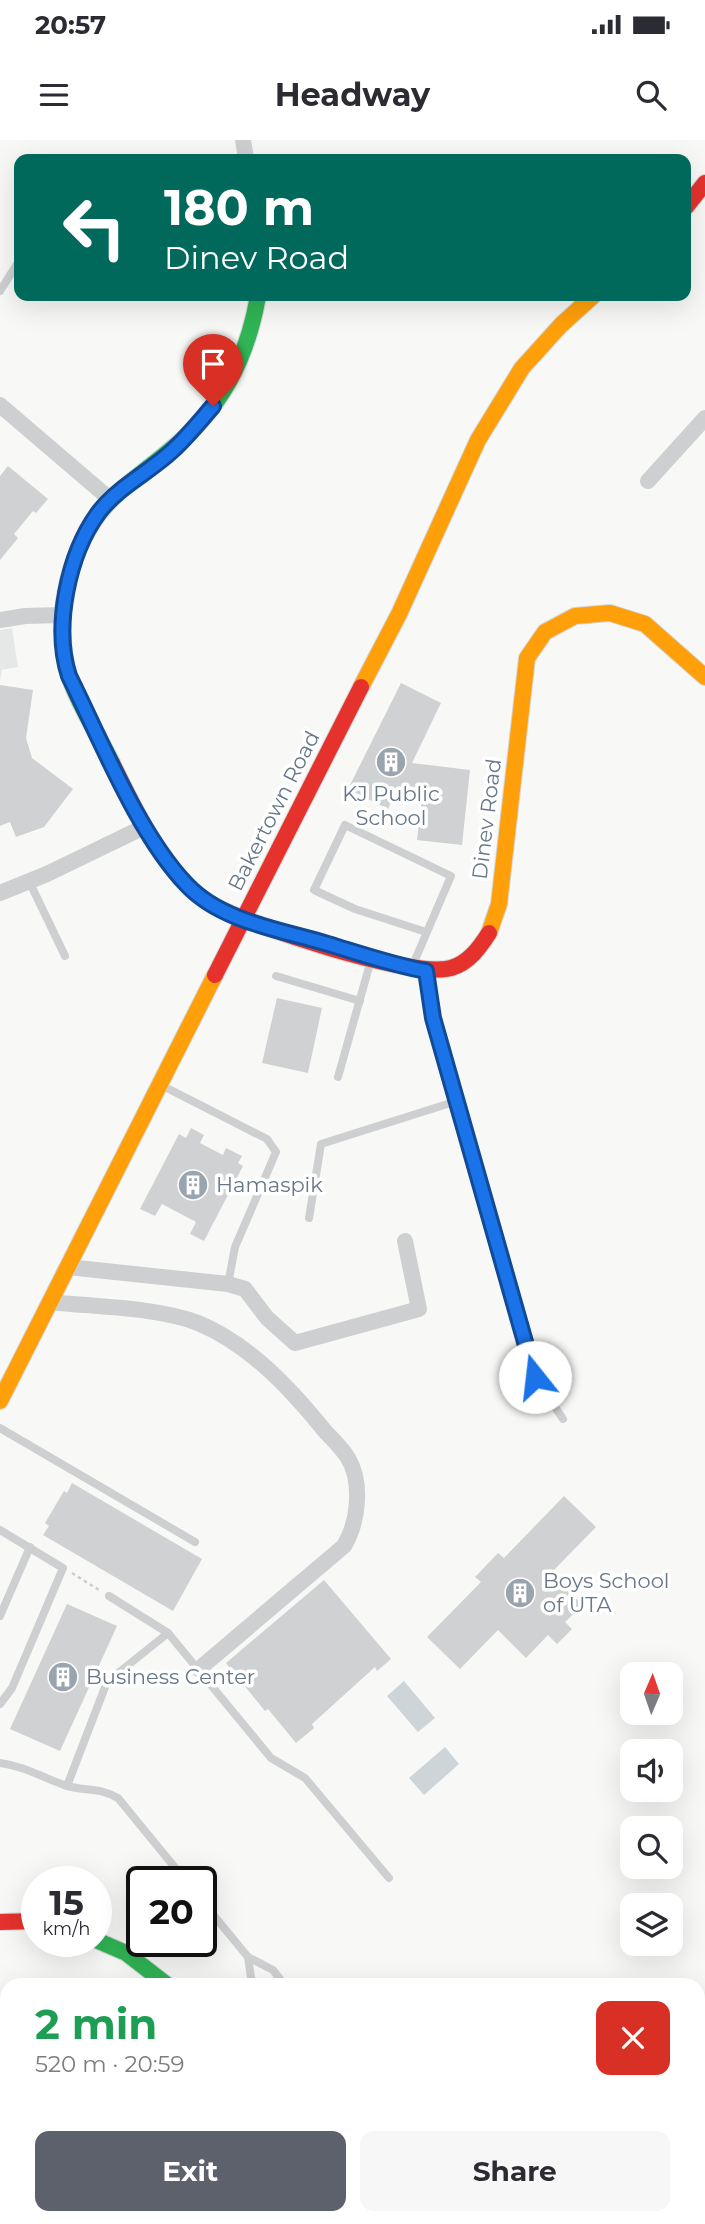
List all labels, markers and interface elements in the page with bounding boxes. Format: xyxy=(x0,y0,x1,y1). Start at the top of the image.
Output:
text: 20:57 xyxy=(35,9,106,41)
text: Headway xyxy=(275,75,430,114)
icon: menu xyxy=(35,76,73,114)
icon: search xyxy=(632,76,670,114)
text: 180 m xyxy=(164,178,314,237)
icon: left xyxy=(49,182,140,273)
text: Dinev Road xyxy=(164,238,349,277)
pin xyxy=(183,334,243,406)
icon: arrive xyxy=(194,345,232,383)
street label: Bakertown Road xyxy=(223,727,325,895)
building icon: KJ Public School xyxy=(374,745,408,779)
street label: Dinev Road xyxy=(467,757,506,881)
place label: KJ Public School xyxy=(342,781,440,830)
building icon: Hamaspik xyxy=(176,1168,210,1202)
place label: Hamaspik xyxy=(216,1172,323,1197)
position arrow xyxy=(498,1340,572,1414)
place label: Boys School of UTA xyxy=(543,1568,669,1617)
building icon: Boys School of UTA xyxy=(503,1576,537,1610)
building icon: Business Center xyxy=(46,1660,80,1694)
north arrow xyxy=(620,1662,682,1726)
map controls xyxy=(620,1662,683,1956)
place label: Business Center xyxy=(86,1664,255,1689)
button: sound xyxy=(620,1739,683,1802)
button: search xyxy=(620,1816,683,1879)
speed limit sign: 20 xyxy=(126,1866,217,1957)
text: 15 xyxy=(49,1881,84,1924)
button: layers xyxy=(620,1893,683,1956)
text: km/h xyxy=(42,1918,91,1940)
text: 2 min xyxy=(35,1998,157,2050)
button: close xyxy=(596,2001,670,2075)
text: 520 m · 20:59 xyxy=(35,2050,185,2078)
button: Exit xyxy=(35,2131,346,2211)
button: Share xyxy=(360,2131,670,2211)

